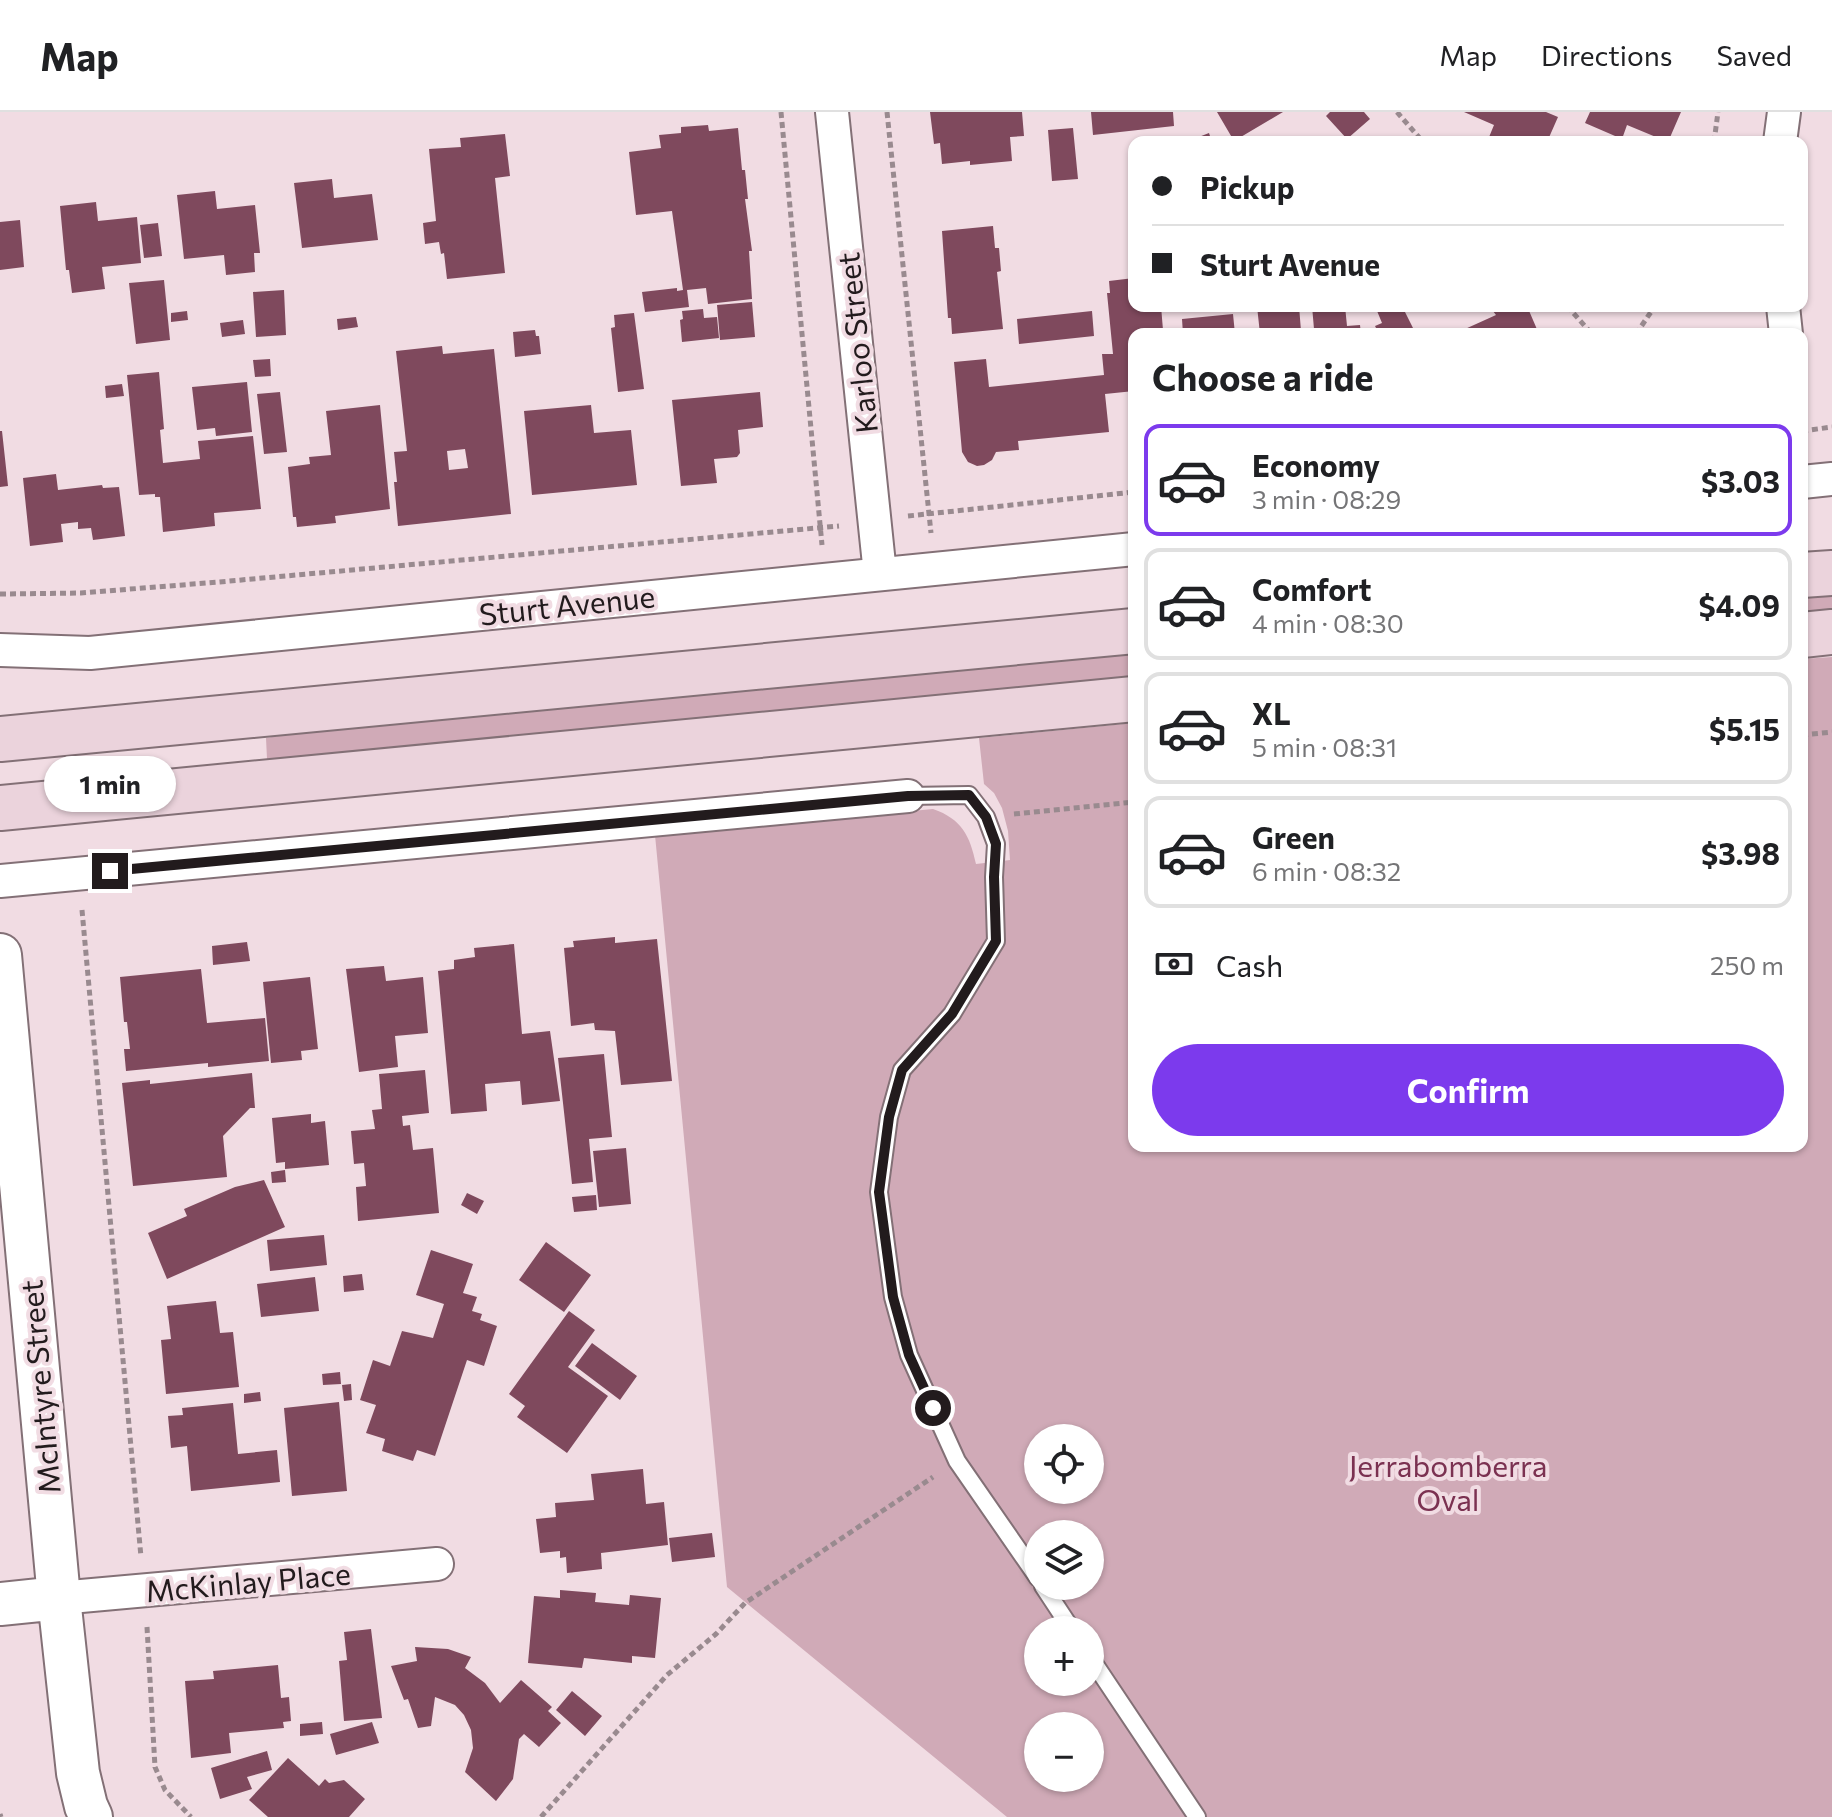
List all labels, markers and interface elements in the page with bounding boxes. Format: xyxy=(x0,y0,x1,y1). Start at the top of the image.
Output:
text: Map xyxy=(40,32,119,79)
text: Map xyxy=(1439,38,1497,72)
text: Directions xyxy=(1541,38,1672,72)
text: Saved xyxy=(1716,38,1792,72)
text: Pickup xyxy=(1200,168,1294,205)
text: Sturt Avenue xyxy=(1200,245,1380,282)
street label: Karloo Street xyxy=(828,251,884,435)
text: Choose a ride xyxy=(1152,354,1373,398)
icon: car xyxy=(1156,444,1228,516)
text: Economy xyxy=(1252,446,1380,483)
text: $3.03 xyxy=(1701,462,1780,499)
text: 3 min · 08:29 xyxy=(1252,483,1401,514)
icon: car xyxy=(1156,568,1228,640)
text: Comfort xyxy=(1252,570,1371,607)
street label: Sturt Avenue xyxy=(477,576,657,632)
text: $4.09 xyxy=(1699,586,1780,623)
text: 4 min · 08:30 xyxy=(1252,607,1404,638)
icon: car xyxy=(1156,692,1228,764)
text: XL xyxy=(1252,694,1291,731)
text: $5.15 xyxy=(1709,710,1780,747)
text: 5 min · 08:31 xyxy=(1252,731,1397,762)
callout: 1 min xyxy=(44,755,176,811)
text: 1 min xyxy=(79,768,141,799)
icon: car xyxy=(1156,816,1228,888)
text: Green xyxy=(1252,818,1335,855)
text: $3.98 xyxy=(1701,834,1780,871)
route end xyxy=(92,853,128,889)
text: 6 min · 08:32 xyxy=(1252,855,1401,886)
icon: cash xyxy=(1152,942,1196,986)
text: Cash xyxy=(1216,946,1283,983)
text: 250 m xyxy=(1710,949,1784,980)
button: Confirm xyxy=(1152,1044,1784,1136)
street label: McIntyre Street xyxy=(11,1278,67,1496)
route start xyxy=(915,1390,951,1426)
map controls xyxy=(1024,1424,1104,1792)
button: locate xyxy=(1024,1424,1104,1504)
park label: Jerrabomberra Oval xyxy=(1349,1446,1547,1517)
button: layers xyxy=(1024,1520,1104,1600)
street label: McKinlay Place xyxy=(144,1554,352,1608)
button: + xyxy=(1024,1616,1104,1696)
button: − xyxy=(1024,1712,1104,1792)

